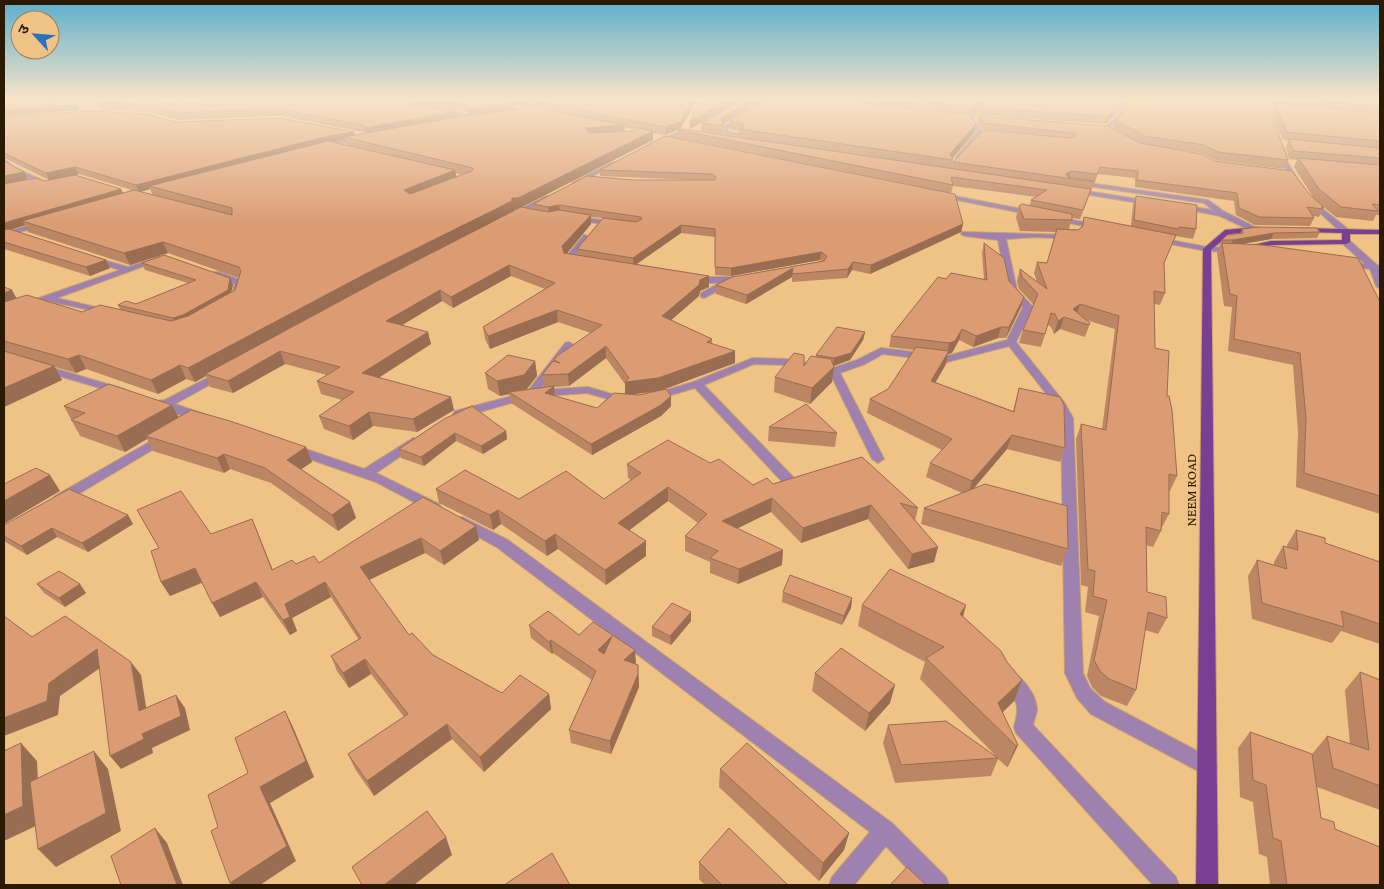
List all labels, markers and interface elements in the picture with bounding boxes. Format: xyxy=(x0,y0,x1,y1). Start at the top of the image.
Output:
north arrow xyxy=(10,10,60,60)
text: उ xyxy=(14,21,33,36)
street label: NEEM ROAD xyxy=(1183,454,1199,526)

